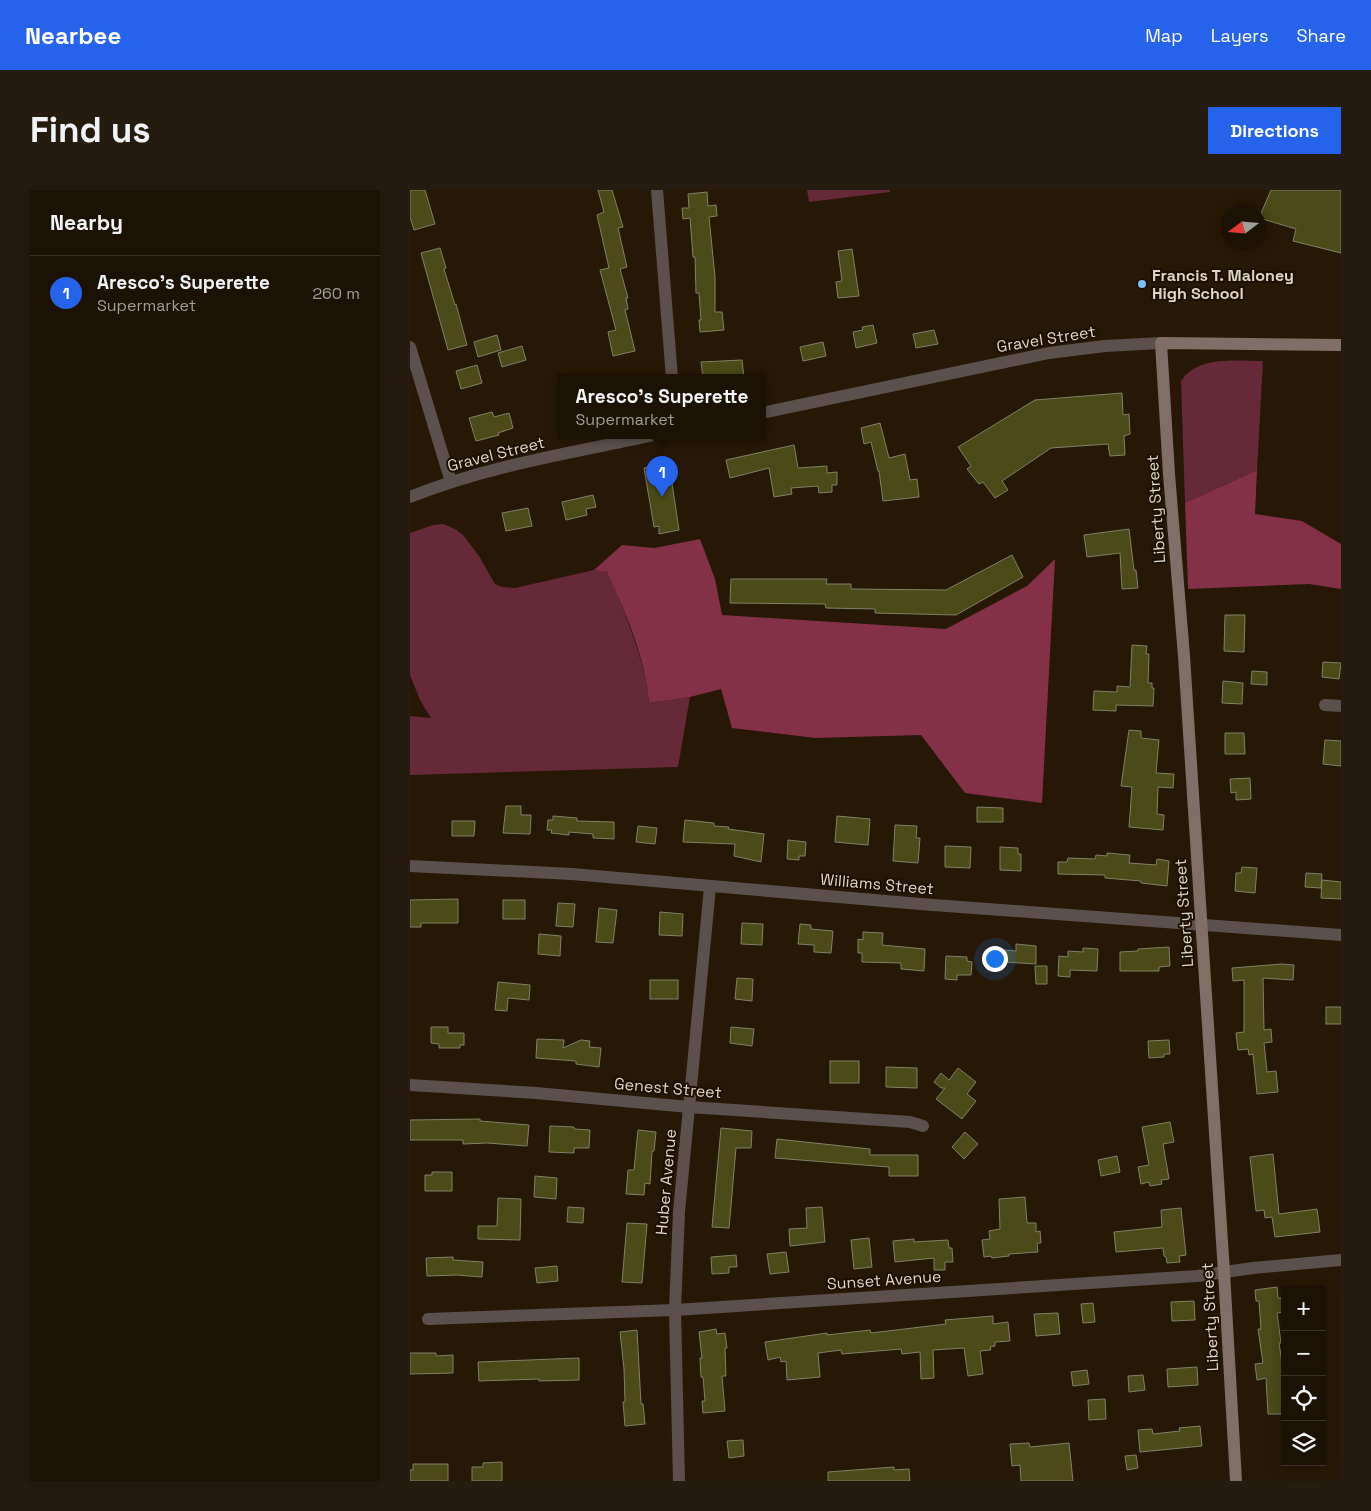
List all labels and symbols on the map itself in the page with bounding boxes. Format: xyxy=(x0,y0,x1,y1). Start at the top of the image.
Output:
north arrow xyxy=(1221,205,1266,250)
place label: Francis T. Maloney High School xyxy=(1152,265,1294,304)
marker: Francis T. Maloney High School xyxy=(1136,278,1148,290)
street label: Gravel Street xyxy=(995,321,1097,357)
street label: Gravel Street xyxy=(445,432,547,476)
street label: Liberty Street xyxy=(1142,454,1170,564)
pin: 1 xyxy=(646,456,678,497)
street label: Liberty Street xyxy=(1170,858,1198,968)
street label: Williams Street xyxy=(819,869,935,899)
your location xyxy=(982,946,1008,972)
street label: Genest Street xyxy=(613,1073,723,1103)
street label: Huber Avenue xyxy=(651,1128,681,1236)
street label: Liberty Street xyxy=(1197,1262,1223,1372)
street label: Sunset Avenue xyxy=(826,1266,942,1294)

